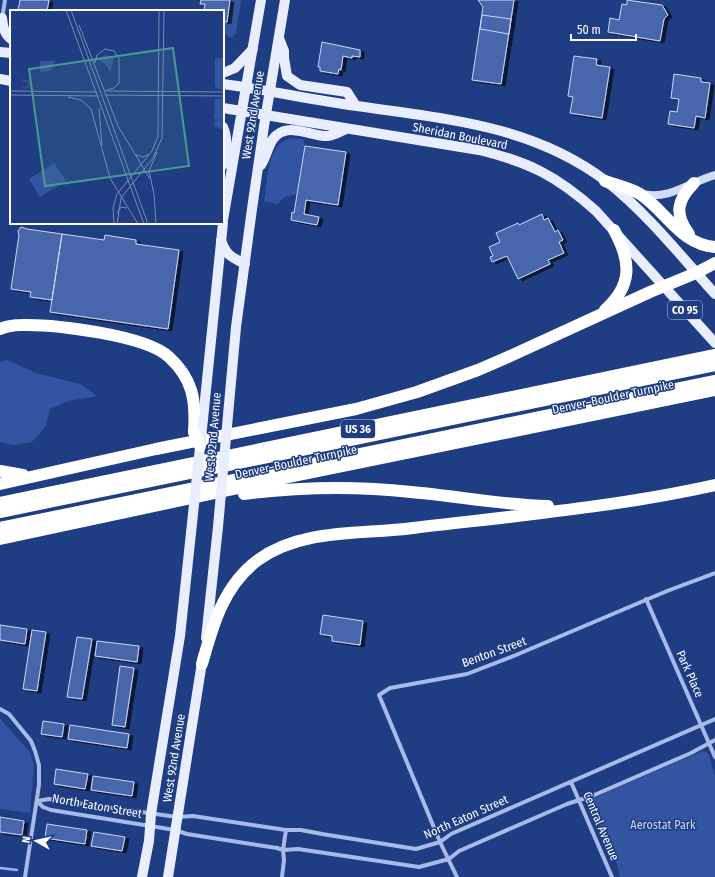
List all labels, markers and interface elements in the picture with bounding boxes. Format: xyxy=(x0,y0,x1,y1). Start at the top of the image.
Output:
inset map xyxy=(10,10,224,224)
scale bar xyxy=(571,16,636,42)
text: 50 m xyxy=(577,23,601,37)
street label: West 92nd Avenue xyxy=(239,70,267,160)
street label: Sheridan Boulevard xyxy=(411,120,509,152)
road number: CO 95 xyxy=(668,301,702,319)
street label: Denver–Boulder Turnpike xyxy=(551,377,675,417)
street label: West 92nd Avenue xyxy=(202,392,224,482)
road number: US 36 xyxy=(341,420,375,438)
street label: Denver–Boulder Turnpike xyxy=(234,442,358,482)
street label: Benton Street xyxy=(460,634,528,670)
street label: Park Place xyxy=(673,648,707,700)
street label: West 92nd Avenue xyxy=(160,713,188,803)
street label: Central Avenue xyxy=(580,789,622,863)
street label: North Eaton Street xyxy=(51,791,143,821)
street label: North Eaton Street xyxy=(422,792,510,842)
park label: Aerostat Park xyxy=(630,818,696,832)
north arrow xyxy=(16,821,56,861)
text: N xyxy=(20,836,33,844)

